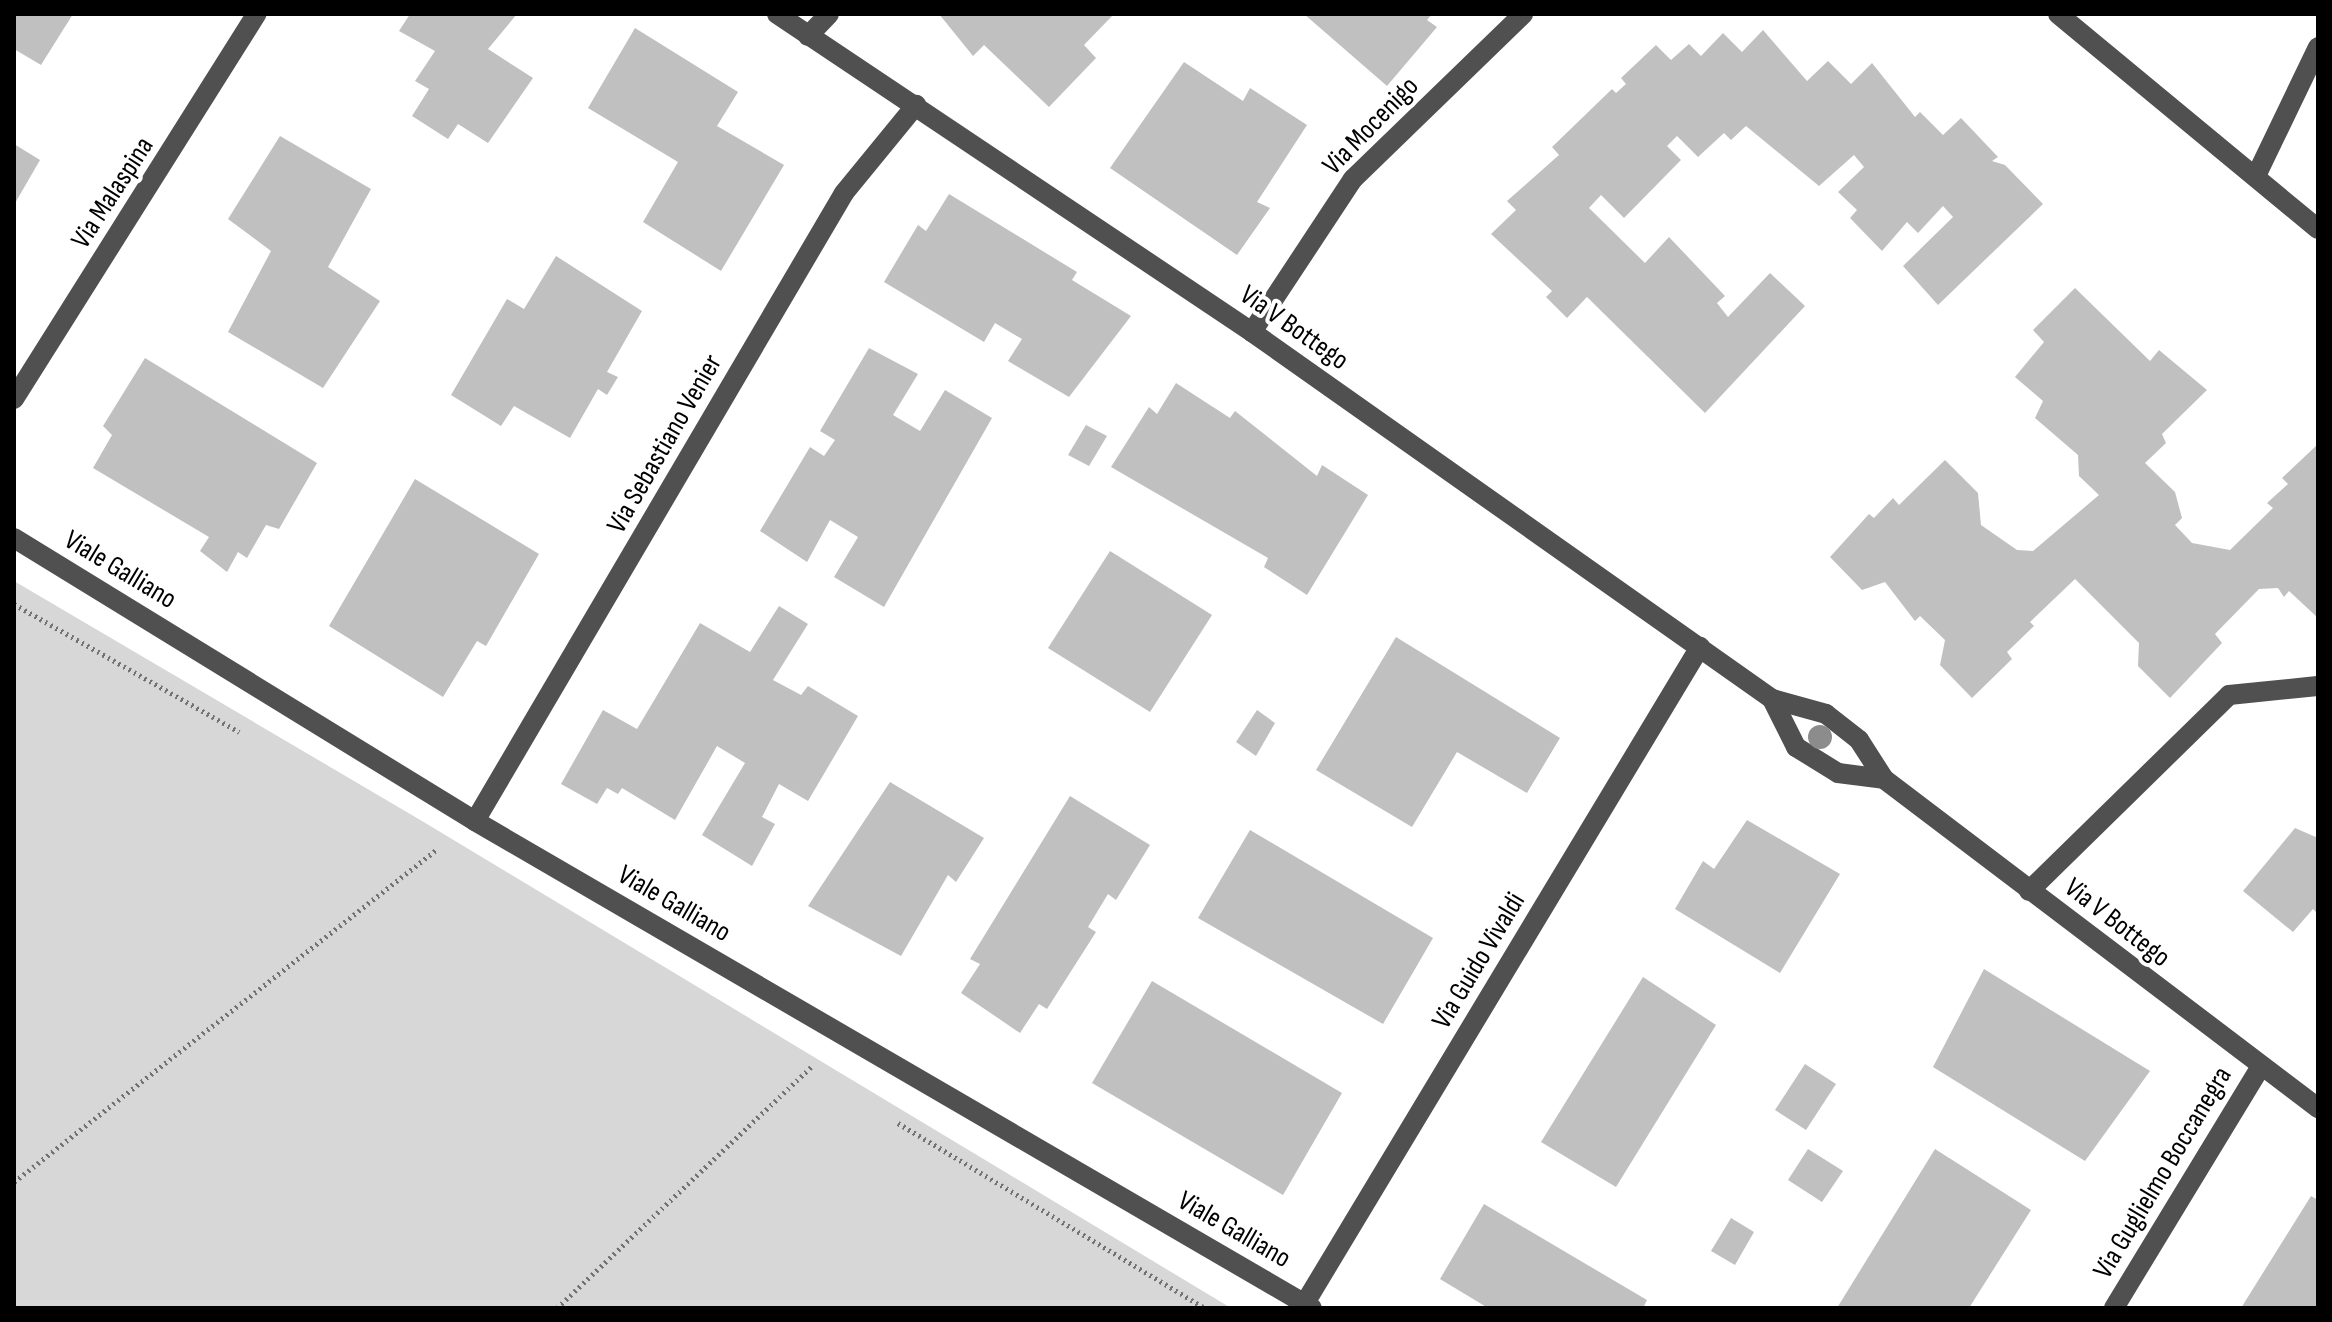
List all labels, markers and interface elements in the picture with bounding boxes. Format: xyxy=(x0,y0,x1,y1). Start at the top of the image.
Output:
street label: Via Mocenigo xyxy=(1316,70,1426,182)
street label: Via Malaspina xyxy=(65,131,161,255)
street label: Via V Bottego xyxy=(1233,278,1355,378)
street label: Via Sebastiano Venier xyxy=(600,349,730,539)
street label: Viale Galliano xyxy=(58,523,182,617)
street label: Viale Galliano xyxy=(612,858,736,950)
street label: Via V Bottego xyxy=(2057,871,2177,975)
street label: Via Guido Vivaldi xyxy=(1425,887,1533,1035)
street label: Via Guglielmo Boccanegra xyxy=(2087,1061,2239,1285)
street label: Viale Galliano xyxy=(1172,1184,1296,1276)

